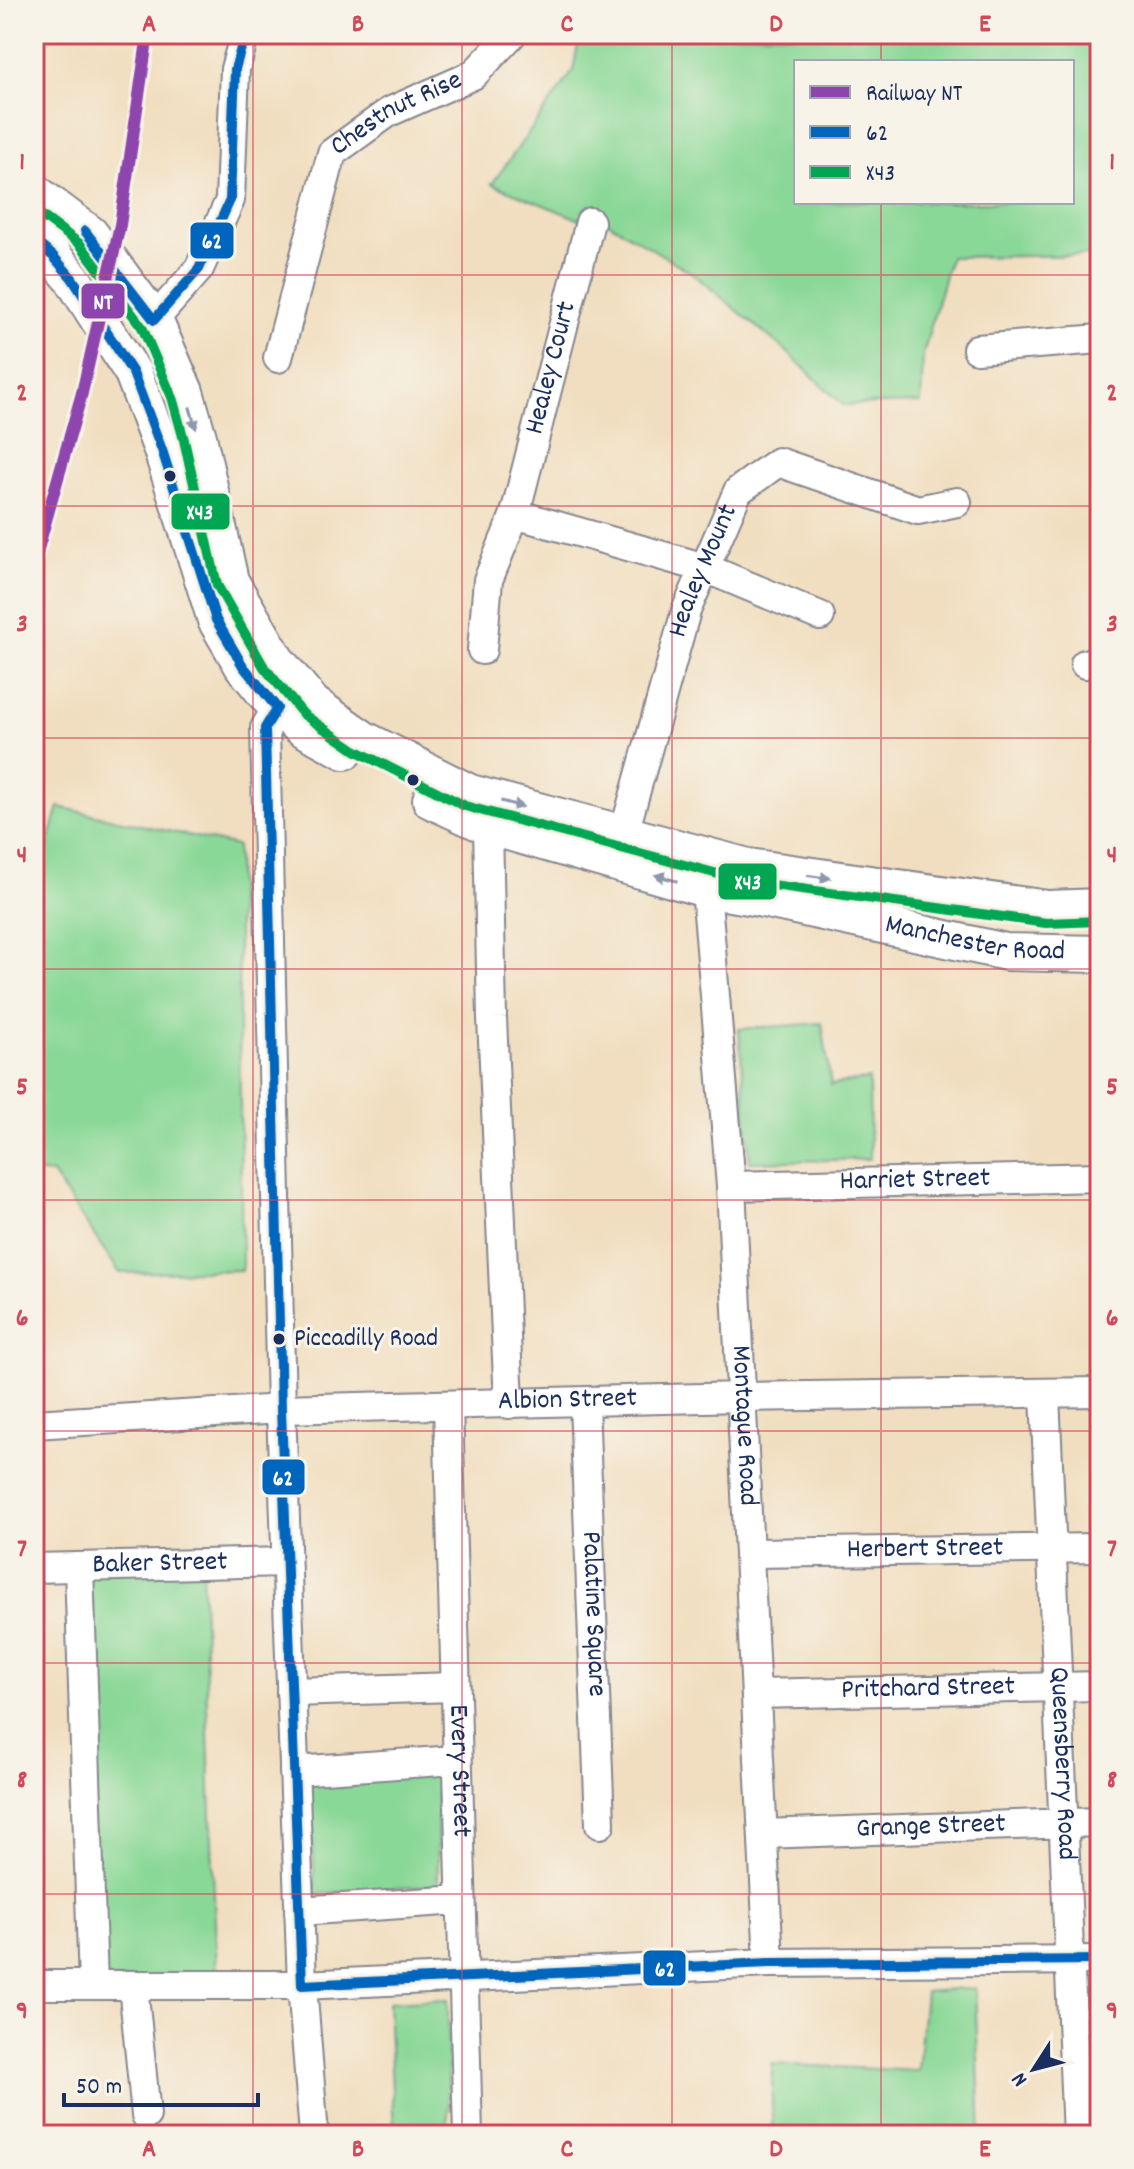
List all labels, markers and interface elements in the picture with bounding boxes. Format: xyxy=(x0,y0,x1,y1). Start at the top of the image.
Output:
text: A xyxy=(142,7,156,44)
text: B xyxy=(352,7,364,44)
text: C xyxy=(561,7,574,44)
text: D xyxy=(769,7,783,44)
text: E xyxy=(979,7,991,44)
legend xyxy=(794,60,1074,204)
street label: Chestnut Rise xyxy=(323,62,469,167)
text: Railway NT xyxy=(866,78,963,112)
text: 62 xyxy=(866,118,888,152)
text: 1 xyxy=(19,145,25,182)
text: 1 xyxy=(1109,145,1115,182)
text: X43 xyxy=(866,158,895,192)
line badge: 62 xyxy=(189,221,235,260)
text: 62 xyxy=(202,228,222,259)
line badge: NT xyxy=(80,282,126,320)
text: NT xyxy=(93,289,113,320)
street label: Healey Court xyxy=(516,298,589,439)
text: 2 xyxy=(16,376,28,413)
text: 2 xyxy=(1106,376,1118,413)
one-way arrow xyxy=(187,407,200,431)
unlabelled marker xyxy=(162,468,178,484)
line badge: X43 xyxy=(170,492,231,531)
text: X43 xyxy=(187,499,213,530)
street label: Healey Mount xyxy=(659,499,750,642)
text: 3 xyxy=(16,607,28,644)
text: 3 xyxy=(1106,607,1118,644)
unlabelled marker xyxy=(405,772,421,788)
one-way arrow xyxy=(499,798,524,810)
text: 4 xyxy=(17,838,27,875)
text: 4 xyxy=(1107,838,1117,875)
line badge: X43 xyxy=(717,862,778,901)
text: X43 xyxy=(735,869,761,900)
one-way arrow xyxy=(654,871,678,884)
one-way arrow xyxy=(807,871,832,884)
street label: Manchester Road xyxy=(881,906,1066,973)
text: 5 xyxy=(16,1070,28,1107)
text: 5 xyxy=(1106,1070,1118,1107)
street label: Harriet Street xyxy=(839,1160,991,1203)
text: 6 xyxy=(16,1301,28,1338)
text: 6 xyxy=(1106,1301,1118,1338)
place label: Piccadilly Road xyxy=(294,1321,438,1358)
marker: Piccadilly Road xyxy=(271,1331,287,1347)
street label: Montague Road xyxy=(719,1344,767,1507)
street label: Albion Street xyxy=(497,1380,638,1423)
line badge: 62 xyxy=(261,1458,306,1496)
text: 62 xyxy=(273,1465,293,1496)
street label: Herbert Street xyxy=(846,1529,1004,1572)
street label: Palatine Square xyxy=(569,1530,615,1697)
text: 7 xyxy=(17,1532,27,1569)
text: 7 xyxy=(1107,1532,1117,1569)
street label: Baker Street xyxy=(92,1543,228,1587)
street label: Queensberry Road xyxy=(1037,1666,1085,1861)
street label: Pritchard Street xyxy=(841,1668,1015,1712)
street label: Every Street xyxy=(436,1704,480,1838)
text: 8 xyxy=(17,1763,27,1800)
text: 8 xyxy=(1107,1763,1117,1800)
street label: Grange Street xyxy=(855,1805,1006,1851)
line badge: 62 xyxy=(642,1949,687,1987)
text: 62 xyxy=(655,1956,675,1987)
text: 9 xyxy=(16,1994,28,2031)
text: 9 xyxy=(1106,1994,1118,2031)
north arrow xyxy=(994,2029,1074,2109)
scale bar xyxy=(64,2057,258,2107)
text: N xyxy=(1005,2065,1036,2092)
text: 50 m xyxy=(76,2071,122,2105)
text: A xyxy=(142,2132,156,2169)
text: B xyxy=(352,2132,364,2169)
text: C xyxy=(561,2132,574,2169)
text: D xyxy=(769,2132,783,2169)
text: E xyxy=(979,2132,991,2169)

